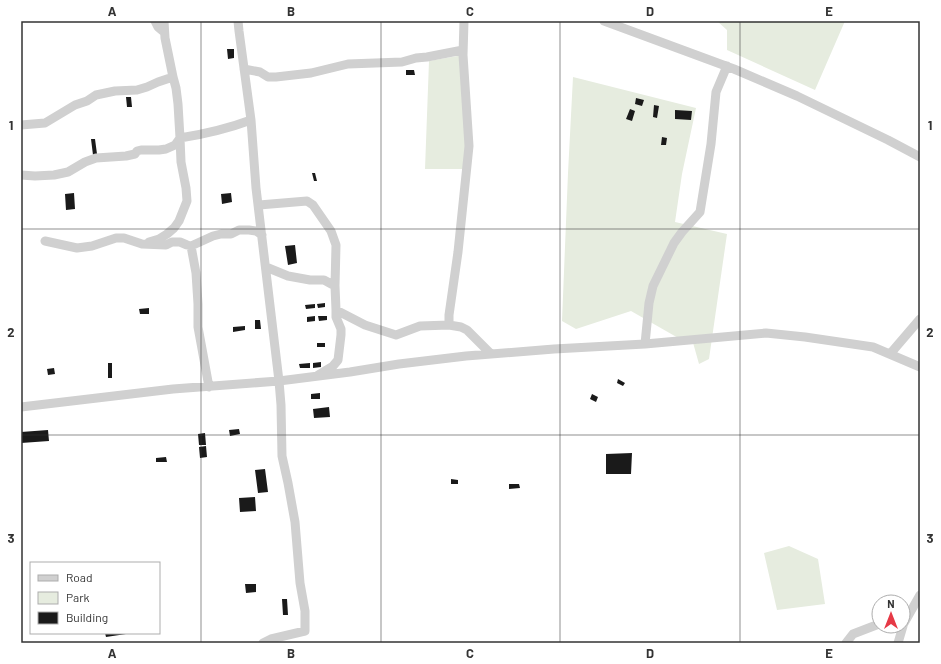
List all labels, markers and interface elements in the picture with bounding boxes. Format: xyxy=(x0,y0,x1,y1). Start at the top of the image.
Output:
text: A xyxy=(108,3,117,19)
text: B xyxy=(287,3,295,19)
text: C xyxy=(466,3,474,19)
text: D xyxy=(646,3,654,19)
text: E xyxy=(825,3,833,19)
text: 1 xyxy=(9,117,13,133)
text: 1 xyxy=(928,117,932,133)
text: 2 xyxy=(7,324,15,340)
text: 2 xyxy=(926,324,934,340)
text: 3 xyxy=(7,530,15,546)
text: 3 xyxy=(926,530,934,546)
legend xyxy=(30,562,160,634)
text: Road xyxy=(66,570,93,584)
text: Park xyxy=(66,590,90,604)
north arrow xyxy=(871,594,911,634)
text: N xyxy=(887,597,895,610)
text: Building xyxy=(66,610,108,624)
text: A xyxy=(108,645,117,661)
text: B xyxy=(287,645,295,661)
text: C xyxy=(466,645,474,661)
text: D xyxy=(646,645,654,661)
text: E xyxy=(825,645,833,661)

